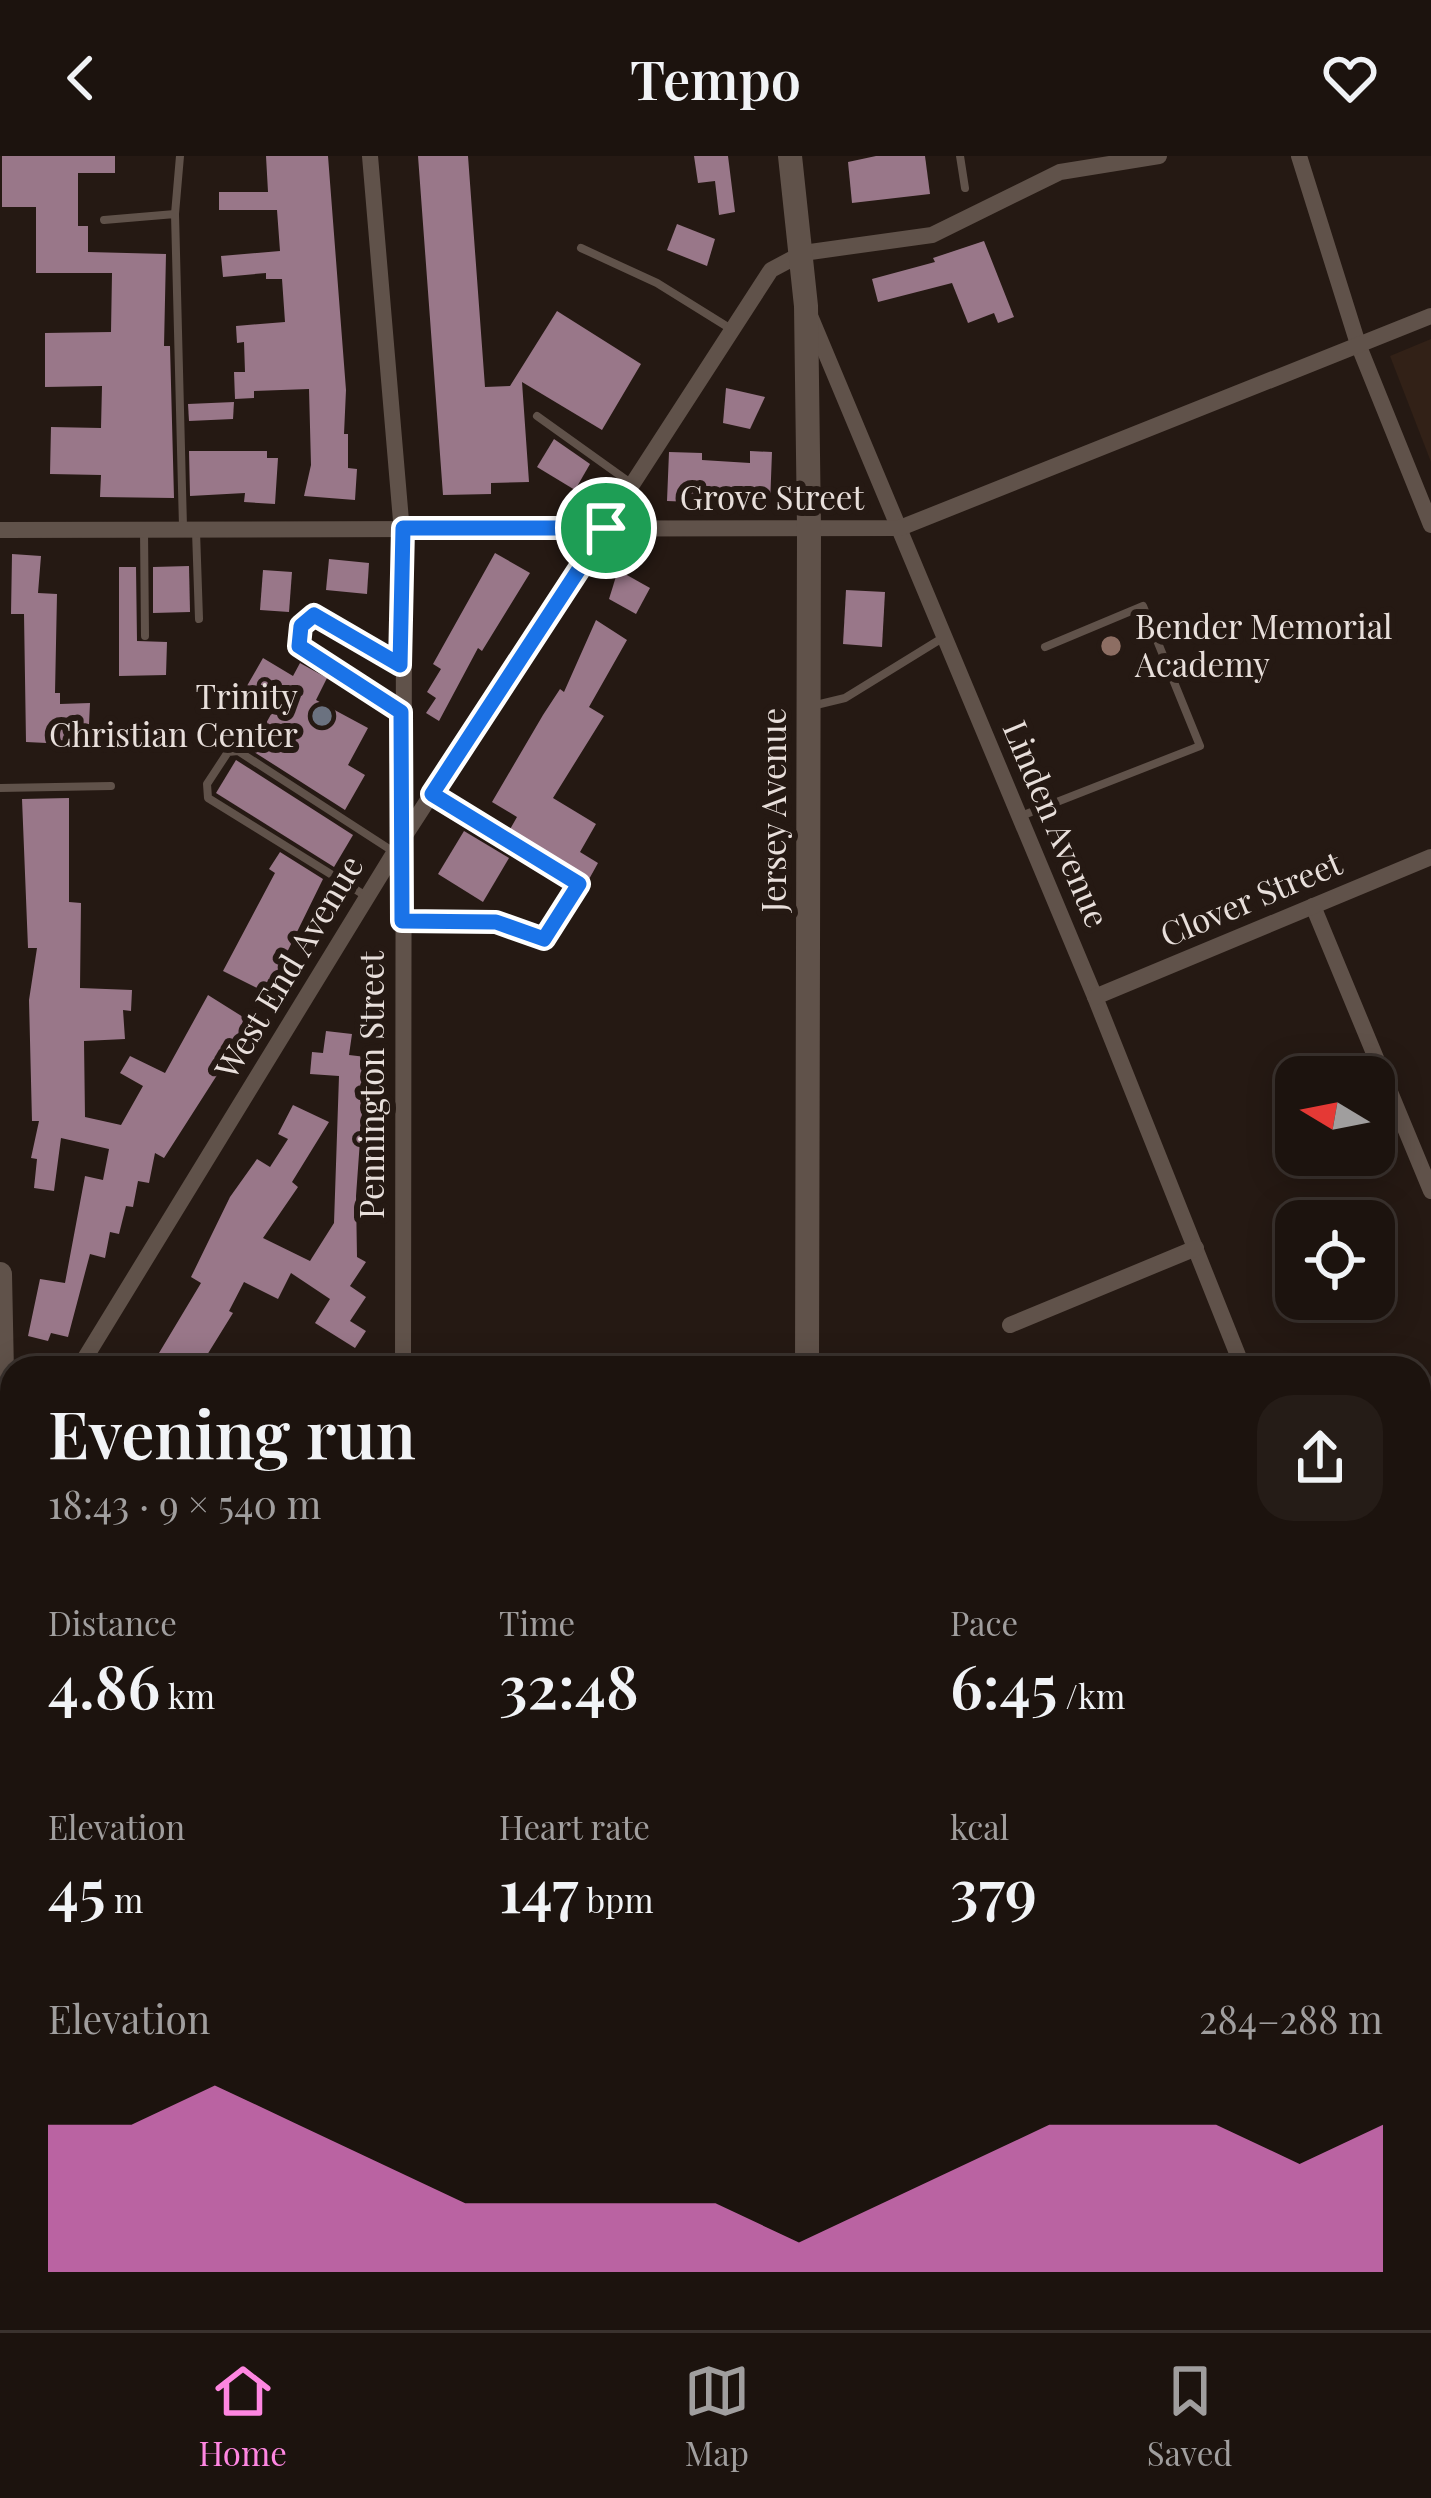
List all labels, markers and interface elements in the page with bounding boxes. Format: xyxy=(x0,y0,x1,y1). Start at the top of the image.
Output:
text: Tempo xyxy=(630,42,801,114)
icon: back xyxy=(48,45,114,111)
icon: heart xyxy=(1317,45,1383,111)
street label: Grove Street xyxy=(680,474,866,518)
pin xyxy=(555,477,657,579)
icon: arrive xyxy=(573,495,639,561)
place label: Bender Memorial Academy xyxy=(1134,603,1393,685)
marker: Bender Memorial Academy xyxy=(1098,633,1124,659)
place label: Trinity Christian Center xyxy=(49,673,298,755)
marker: Trinity Christian Center xyxy=(309,703,335,729)
street label: Jersey Avenue xyxy=(750,708,794,913)
street label: Linden Avenue xyxy=(995,713,1121,933)
street label: Clover Street xyxy=(1153,839,1349,955)
street label: West End Avenue xyxy=(203,846,371,1087)
street label: Pennington Street xyxy=(348,950,392,1219)
north arrow xyxy=(1275,1056,1395,1176)
map controls xyxy=(1275,1056,1395,1320)
button: locate xyxy=(1275,1200,1395,1320)
text: Evening run xyxy=(48,1388,416,1476)
button: share xyxy=(1257,1395,1383,1521)
text: 18:43 · 9 × 540 m xyxy=(48,1477,321,1529)
text: Distance xyxy=(48,1600,177,1644)
text: Time xyxy=(499,1600,575,1644)
text: Pace xyxy=(950,1600,1018,1644)
text: 4.86 xyxy=(48,1644,160,1724)
text: 32:48 xyxy=(499,1644,639,1724)
text: 6:45 xyxy=(950,1644,1057,1724)
text: km xyxy=(160,1673,215,1717)
text: /km xyxy=(1057,1673,1125,1717)
text: Elevation xyxy=(48,1804,185,1848)
text: Heart rate xyxy=(499,1804,650,1848)
text: kcal xyxy=(950,1804,1009,1848)
text: 45 xyxy=(48,1848,106,1928)
text: 147 xyxy=(499,1848,578,1928)
text: 379 xyxy=(950,1848,1037,1928)
text: m xyxy=(106,1877,143,1921)
text: bpm xyxy=(578,1877,654,1921)
text: Elevation xyxy=(48,1992,210,2044)
text: 284–288 m xyxy=(1199,1992,1383,2044)
tab: Home xyxy=(198,2358,287,2474)
tab: Map xyxy=(684,2358,750,2474)
tab: Saved xyxy=(1147,2358,1233,2474)

